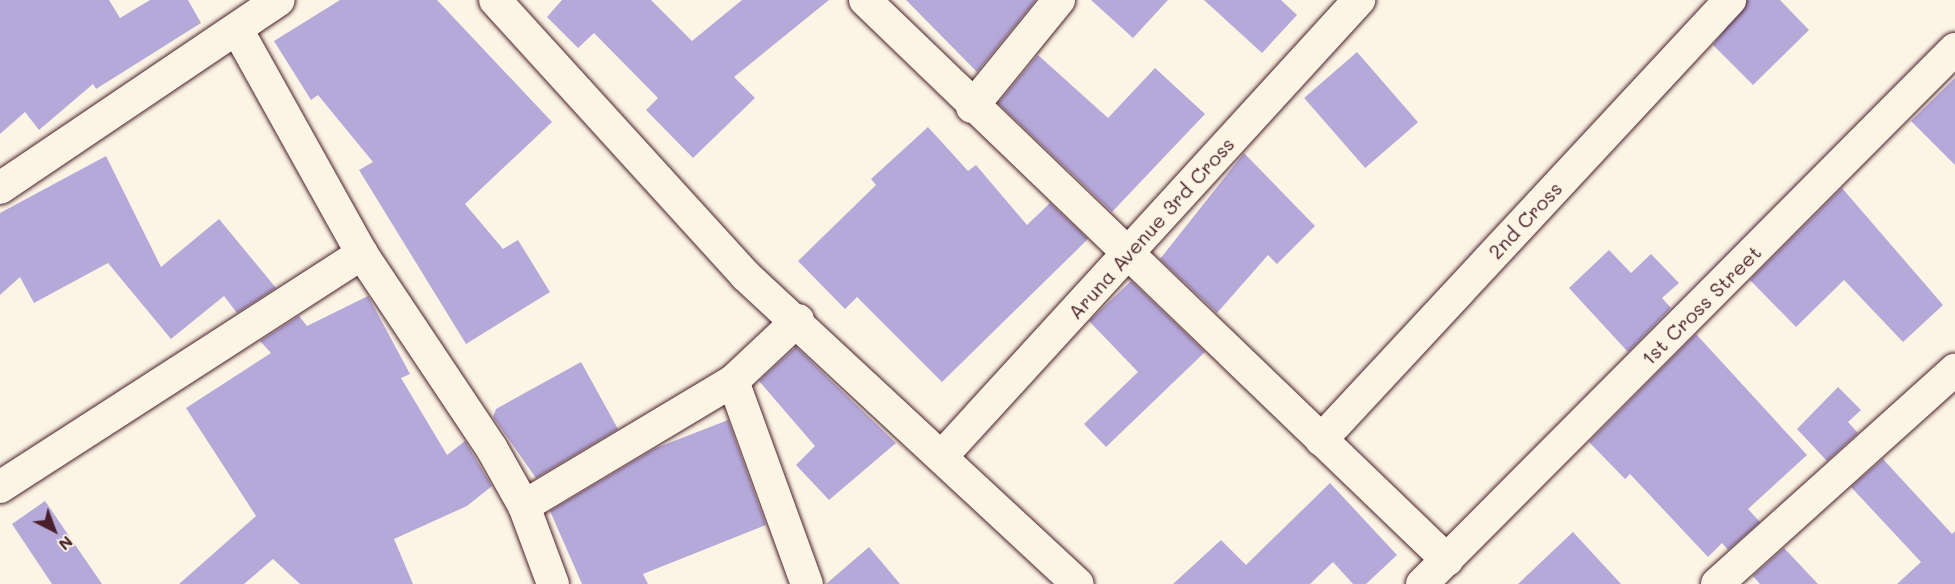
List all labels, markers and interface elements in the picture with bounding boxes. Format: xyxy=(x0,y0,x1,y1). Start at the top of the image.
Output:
street label: Aruna Avenue 3rd Cross xyxy=(1063,132,1239,324)
street label: 2nd Cross xyxy=(1483,176,1567,264)
street label: 1st Cross Street xyxy=(1636,240,1766,370)
north arrow xyxy=(24,500,84,560)
text: N xyxy=(55,532,78,556)

